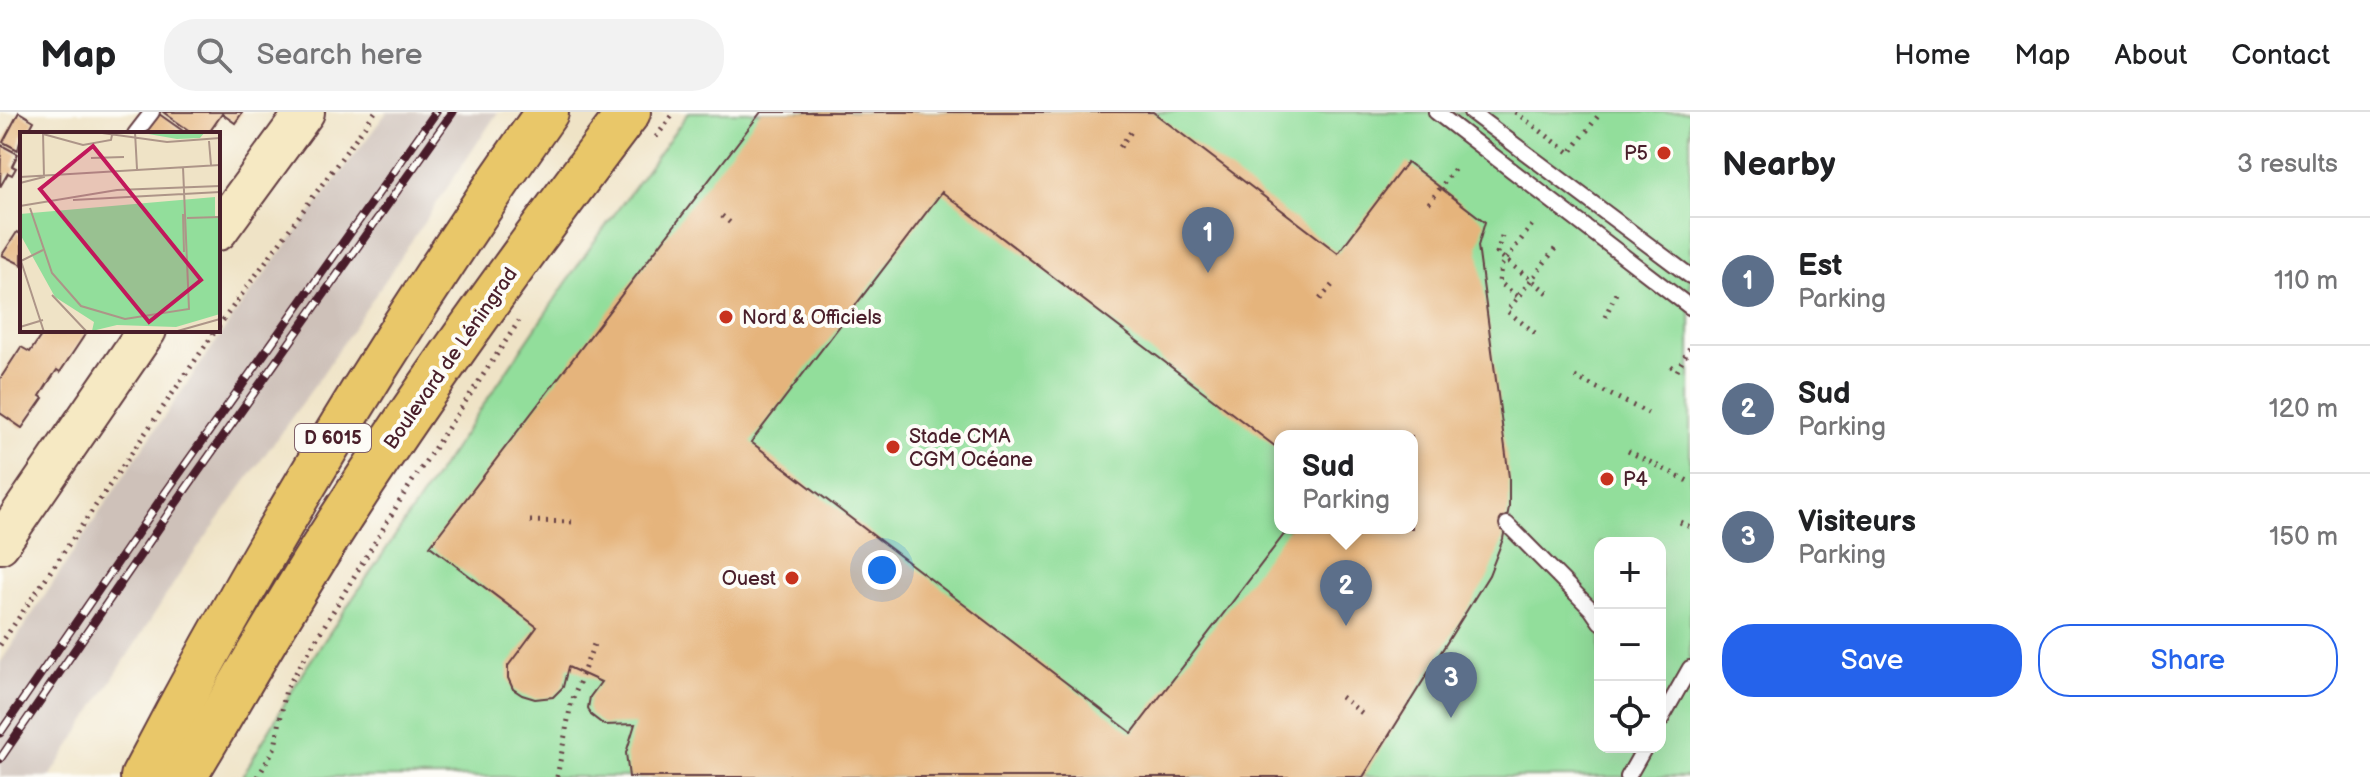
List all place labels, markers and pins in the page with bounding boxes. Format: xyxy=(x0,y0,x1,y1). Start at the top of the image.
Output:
place label: P5 xyxy=(1624,142,1648,166)
marker: P5 xyxy=(1655,144,1673,162)
pin: 1 xyxy=(1182,207,1234,273)
place label: Nord & Officiels xyxy=(742,306,882,330)
marker: Nord & Officiels xyxy=(717,308,735,326)
place label: Stade CMA CGM Océane xyxy=(909,425,1033,472)
marker: Stade CMA CGM Océane xyxy=(884,438,902,456)
place label: P4 xyxy=(1623,468,1648,492)
marker: P4 xyxy=(1598,470,1616,488)
pin: 2 xyxy=(1320,560,1372,626)
place label: Ouest xyxy=(722,567,776,591)
marker: Ouest xyxy=(783,569,801,587)
pin: 3 xyxy=(1425,652,1477,718)

